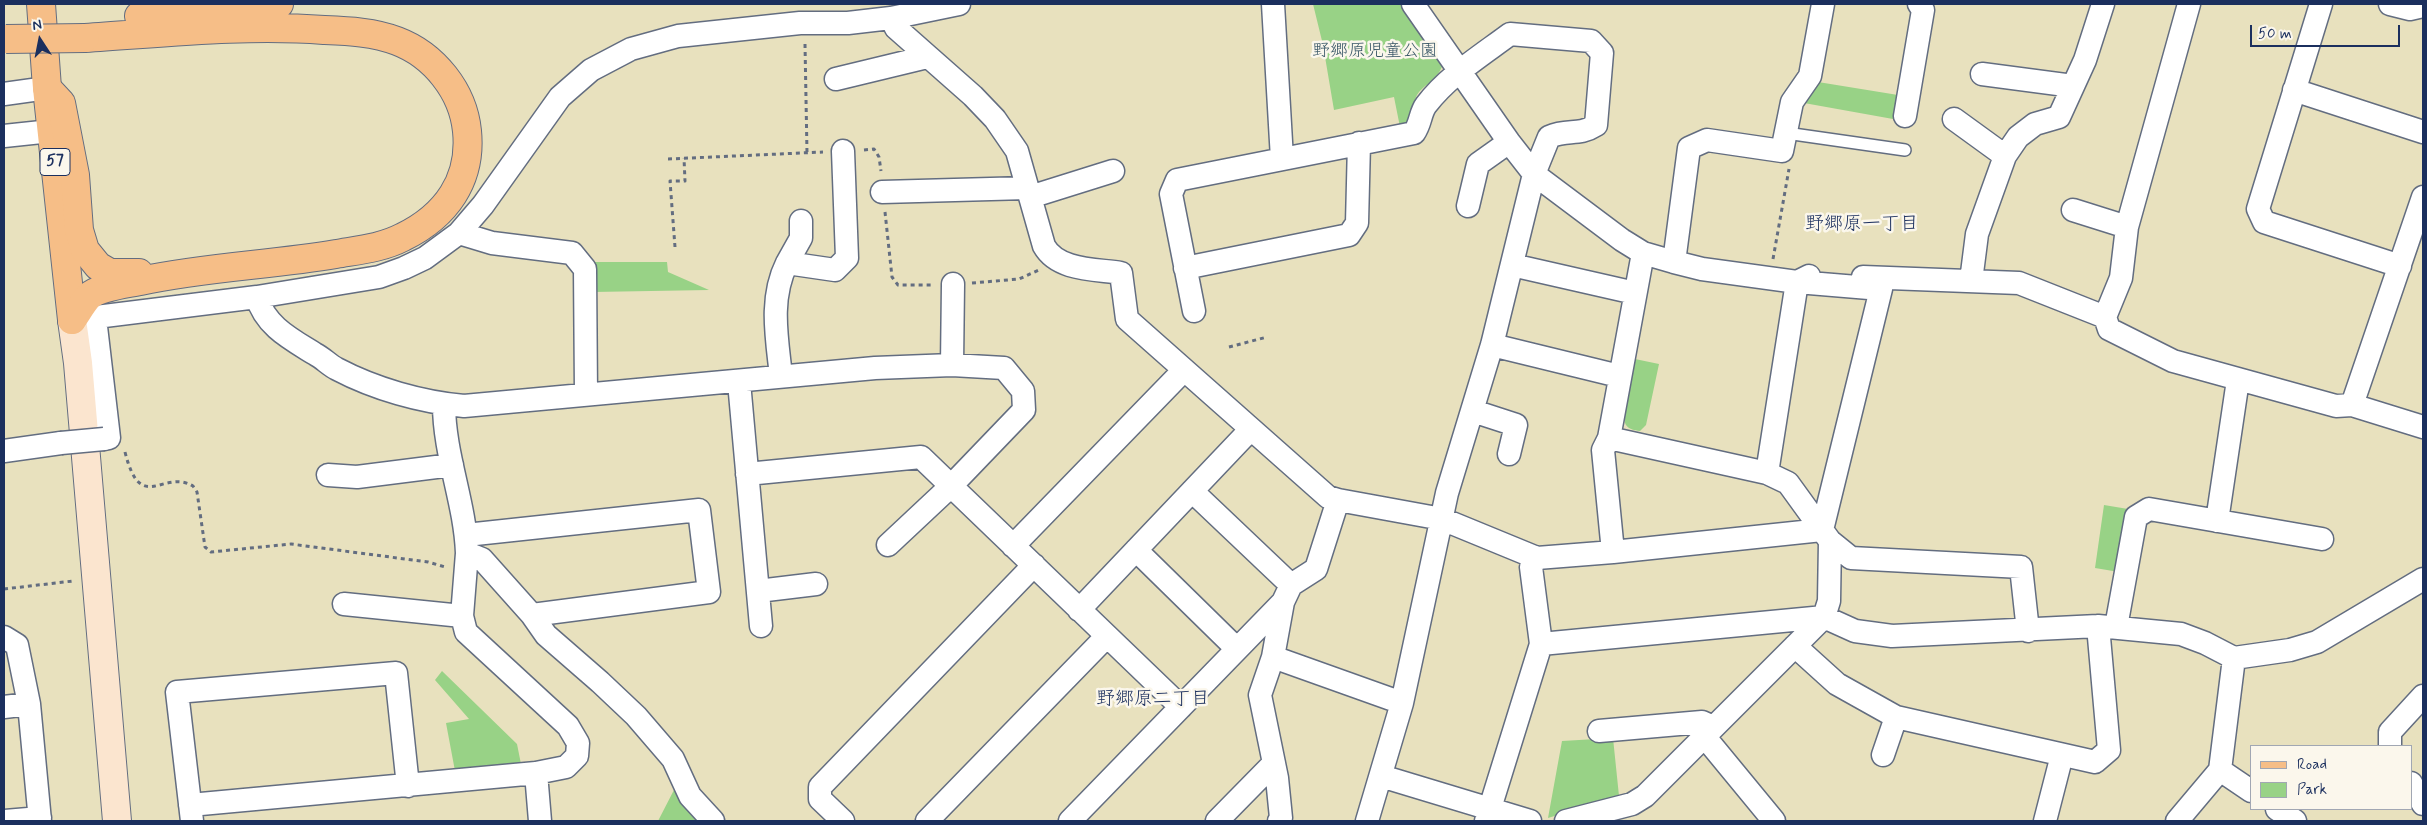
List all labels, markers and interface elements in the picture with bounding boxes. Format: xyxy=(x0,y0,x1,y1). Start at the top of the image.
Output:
north arrow xyxy=(15,15,65,65)
scale bar xyxy=(2252,15,2402,47)
text: N xyxy=(31,16,43,35)
text: 50 m xyxy=(2258,24,2292,44)
park label: 野郷原児童公園 xyxy=(1312,41,1438,63)
road number: 57 xyxy=(40,148,70,176)
district label: 野郷原一丁目 xyxy=(1805,214,1919,236)
district label: 野郷原二丁目 xyxy=(1096,689,1210,711)
legend xyxy=(2250,745,2412,810)
text: Road xyxy=(2297,755,2327,775)
text: Park xyxy=(2297,780,2327,800)

